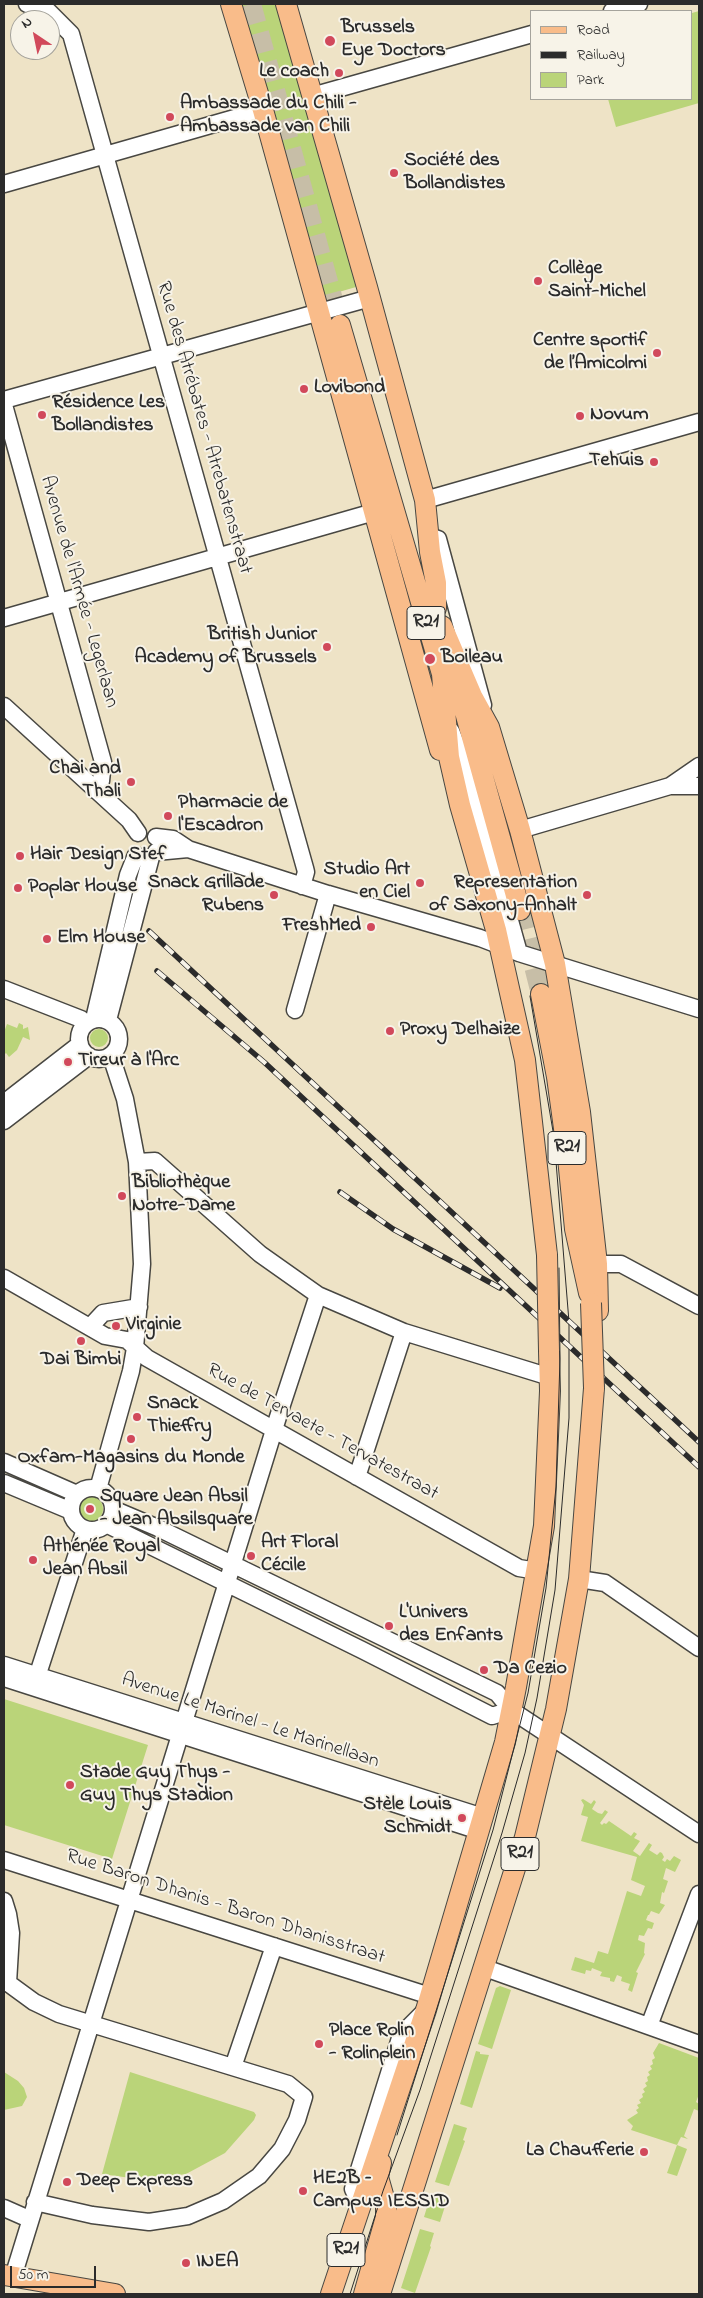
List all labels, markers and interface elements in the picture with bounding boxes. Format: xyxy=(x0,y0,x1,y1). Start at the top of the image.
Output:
north arrow xyxy=(10,10,60,60)
legend xyxy=(530,10,693,100)
text: N xyxy=(17,12,37,34)
place label: Brussels Eye Doctors xyxy=(341,17,446,64)
text: Road xyxy=(577,19,610,41)
marker: Brussels Eye Doctors xyxy=(323,34,337,48)
text: Railway xyxy=(577,44,625,66)
place label: Le coach xyxy=(259,61,329,85)
marker: Le coach xyxy=(333,67,345,79)
text: Park xyxy=(577,69,604,91)
place label: Ambassade du Chili - Ambassade van Chili xyxy=(180,93,357,140)
marker: Ambassade du Chili - Ambassade van Chili xyxy=(164,111,176,123)
place label: Société des Bollandistes xyxy=(404,150,506,197)
marker: Société des Bollandistes xyxy=(388,167,400,179)
place label: Collège Saint-Michel xyxy=(548,258,646,305)
marker: Collège Saint-Michel xyxy=(532,275,544,287)
street label: Rue des Atrébates - Atrebatenstraat xyxy=(150,279,256,577)
place label: Centre sportif de l’Amicolmi xyxy=(533,330,647,377)
marker: Centre sportif de l’Amicolmi xyxy=(651,347,663,359)
place label: Lovibond xyxy=(314,377,385,401)
marker: Lovibond xyxy=(298,383,310,395)
place label: Résidence Les Bollandistes xyxy=(52,392,165,439)
place label: Novum xyxy=(590,404,649,428)
marker: Résidence Les Bollandistes xyxy=(36,409,48,421)
marker: Novum xyxy=(574,410,586,422)
place label: Tehuis xyxy=(589,450,644,474)
marker: Tehuis xyxy=(648,456,660,468)
street label: Avenue de l'Armée - Legerlaan xyxy=(33,473,123,711)
road number: R21 xyxy=(407,606,445,640)
place label: British Junior Academy of Brussels xyxy=(135,624,317,671)
marker: British Junior Academy of Brussels xyxy=(321,641,333,653)
place label: Boileau xyxy=(441,647,503,671)
marker: Boileau xyxy=(423,652,437,666)
place label: Chai and Thali xyxy=(49,758,121,805)
marker: Chai and Thali xyxy=(125,776,137,788)
place label: Pharmacie de l'Escadron xyxy=(178,792,288,839)
marker: Pharmacie de l'Escadron xyxy=(162,810,174,822)
place label: Hair Design Stef xyxy=(30,844,166,868)
marker: Hair Design Stef xyxy=(14,850,26,862)
place label: Studio Art en Ciel xyxy=(324,859,410,906)
place label: Snack Grillade Rubens xyxy=(148,872,264,919)
place label: Representation of Saxony-Anhalt xyxy=(429,872,577,919)
place label: Poplar House xyxy=(28,876,137,900)
marker: Studio Art en Ciel xyxy=(414,877,426,889)
marker: Poplar House xyxy=(12,882,24,894)
marker: Snack Grillade Rubens xyxy=(268,889,280,901)
marker: Representation of Saxony-Anhalt xyxy=(581,889,593,901)
place label: FreshMed xyxy=(282,915,361,939)
marker: FreshMed xyxy=(365,921,377,933)
place label: Elm House xyxy=(57,927,146,951)
marker: Elm House xyxy=(41,933,53,945)
place label: Proxy Delhaize xyxy=(400,1019,520,1043)
marker: Proxy Delhaize xyxy=(384,1025,396,1037)
place label: Tireur à l'Arc xyxy=(78,1050,179,1074)
marker: Tireur à l'Arc xyxy=(62,1056,74,1068)
road number: R21 xyxy=(548,1132,586,1164)
place label: Bibliothèque Notre-Dame xyxy=(132,1172,235,1219)
marker: Bibliothèque Notre-Dame xyxy=(116,1190,128,1202)
place label: Virginie xyxy=(126,1314,181,1338)
marker: Virginie xyxy=(110,1320,122,1332)
marker: Dai Bimbi xyxy=(75,1335,87,1347)
place label: Dai Bimbi xyxy=(41,1349,121,1373)
street label: Rue de Tervaete - Tervatestraat xyxy=(202,1359,442,1507)
place label: Snack Thieffry xyxy=(147,1393,212,1440)
marker: Snack Thieffry xyxy=(131,1411,143,1423)
marker: Oxfam-Magasins du Monde xyxy=(125,1433,137,1445)
place label: Oxfam-Magasins du Monde xyxy=(18,1447,244,1471)
place label: Square Jean Absil - Jean Absilsquare xyxy=(100,1486,253,1533)
marker: Square Jean Absil - Jean Absilsquare xyxy=(84,1503,96,1515)
place label: Art Floral Cécile xyxy=(261,1532,338,1579)
place label: Athénée Royal Jean Absil xyxy=(43,1536,160,1583)
marker: Art Floral Cécile xyxy=(245,1550,257,1562)
marker: Athénée Royal Jean Absil xyxy=(27,1554,39,1566)
place label: L'Univers des Enfants xyxy=(399,1602,503,1649)
marker: L'Univers des Enfants xyxy=(383,1620,395,1632)
place label: Da Cezio xyxy=(494,1658,567,1682)
marker: Da Cezio xyxy=(478,1664,490,1676)
street label: Avenue Le Marinel - Le Marinellaan xyxy=(118,1669,382,1775)
place label: Stade Guy Thys - Guy Thys Stadion xyxy=(80,1762,233,1809)
marker: Stade Guy Thys - Guy Thys Stadion xyxy=(64,1779,76,1791)
place label: Stèle Louis Schmidt xyxy=(363,1794,452,1841)
marker: Stèle Louis Schmidt xyxy=(456,1812,468,1824)
road number: R21 xyxy=(501,1838,539,1870)
street label: Rue Baron Dhanis - Baron Dhanisstraat xyxy=(62,1845,388,1971)
place label: Place Rolin - Rolinplein xyxy=(329,2020,415,2067)
marker: Place Rolin - Rolinplein xyxy=(313,2038,325,2050)
place label: La Chaufferie xyxy=(526,2140,634,2164)
marker: La Chaufferie xyxy=(638,2146,650,2158)
place label: HE2B – Campus IESSID xyxy=(313,2168,450,2215)
place label: Deep Express xyxy=(77,2170,193,2194)
marker: Deep Express xyxy=(61,2176,73,2188)
marker: HE2B – Campus IESSID xyxy=(297,2185,309,2197)
road number: R21 xyxy=(327,2234,365,2266)
place label: INEA xyxy=(196,2251,239,2275)
scale bar xyxy=(12,2256,99,2288)
marker: INEA xyxy=(180,2257,192,2269)
text: 50 m xyxy=(18,2264,48,2286)

